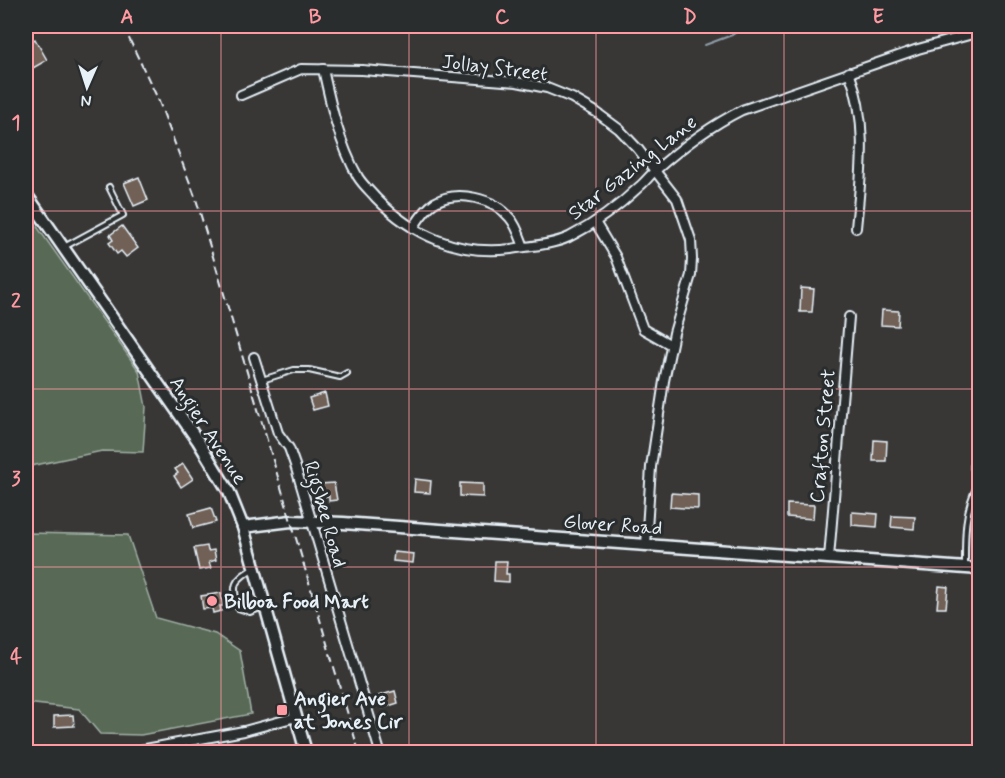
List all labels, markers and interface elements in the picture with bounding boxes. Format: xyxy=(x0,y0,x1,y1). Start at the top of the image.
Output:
text: A xyxy=(120,4,134,31)
text: B xyxy=(309,4,322,31)
text: C xyxy=(495,4,510,31)
text: D xyxy=(683,4,697,31)
text: E xyxy=(872,4,884,31)
street label: Jollay Street xyxy=(440,49,549,88)
north arrow xyxy=(57,57,117,117)
text: N xyxy=(80,90,92,111)
street label: Star Gazing Lane xyxy=(563,109,703,227)
text: 1 xyxy=(12,110,20,137)
text: 2 xyxy=(11,288,21,315)
street label: Crafton Street xyxy=(804,368,843,504)
street label: Angier Avenue xyxy=(161,371,253,491)
street label: Rigsbee Road xyxy=(295,458,353,571)
text: 3 xyxy=(11,466,21,493)
street label: Glover Road xyxy=(563,509,663,542)
place label: Bilboa Food Mart xyxy=(224,589,369,616)
marker: Bilboa Food Mart xyxy=(205,594,219,608)
text: 4 xyxy=(10,644,22,671)
place label: Angier Ave at Jones Cir xyxy=(294,686,403,736)
marker: Angier Ave at Jones Cir xyxy=(275,703,289,717)

